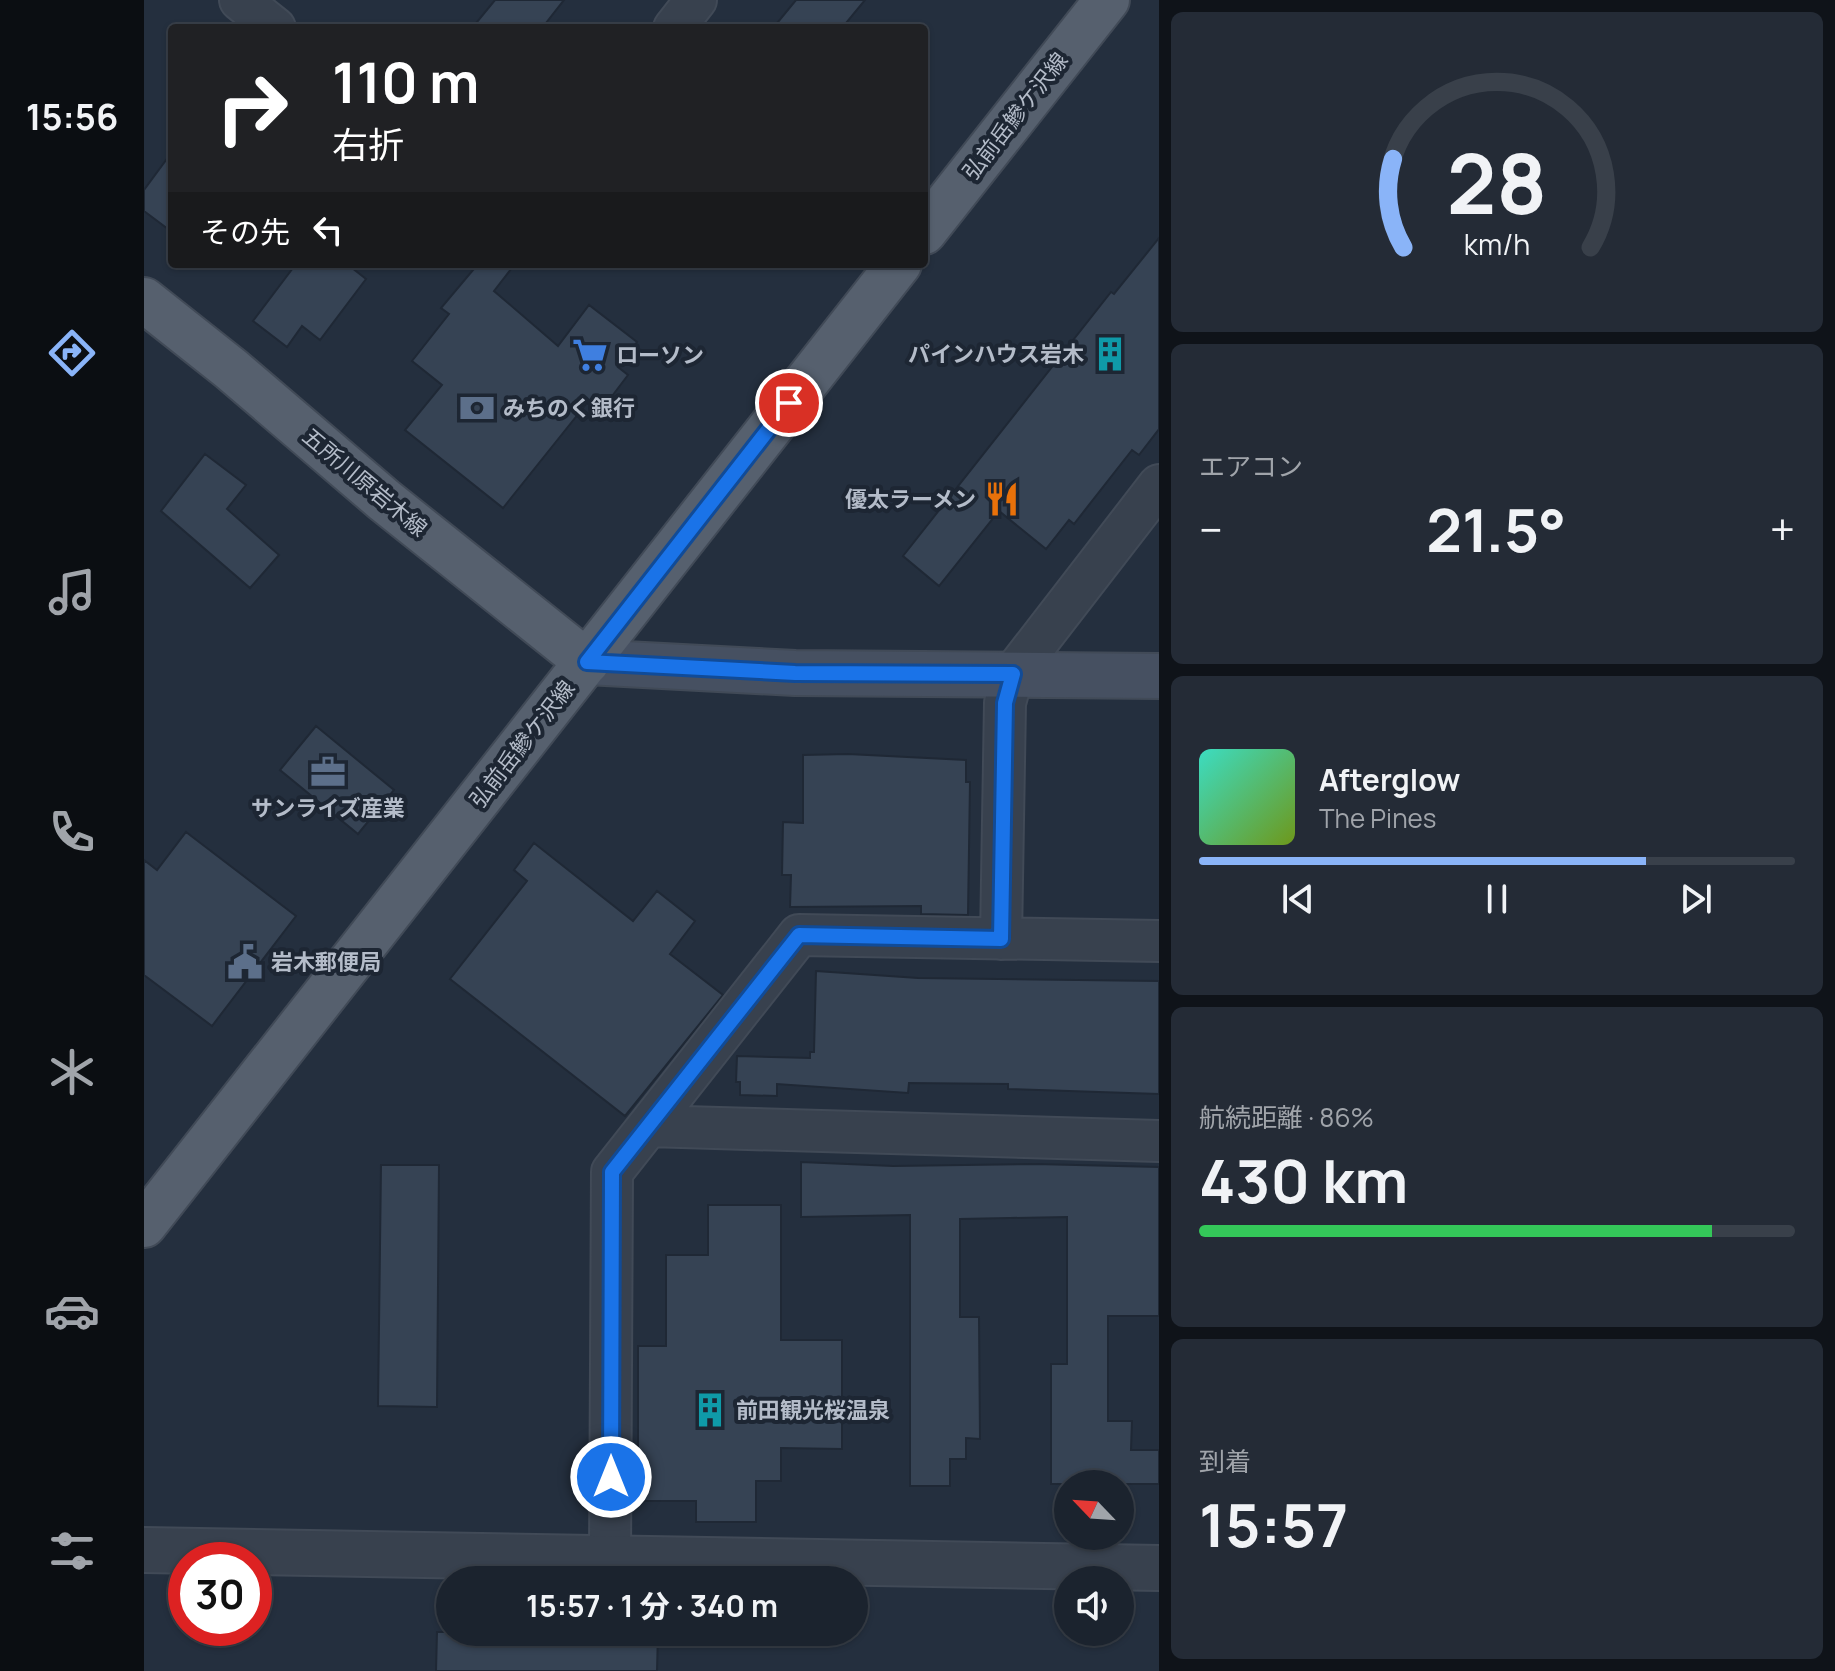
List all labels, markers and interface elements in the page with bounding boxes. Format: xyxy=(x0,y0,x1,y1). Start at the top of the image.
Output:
text: 110 m xyxy=(332,43,479,120)
street label: 弘前岳鰺ケ沢線 xyxy=(956,46,1074,186)
icon: right xyxy=(200,56,304,160)
text: 15:56 xyxy=(26,92,118,141)
text: 右折 xyxy=(332,120,404,169)
text: 28 xyxy=(1447,124,1547,238)
icon: left xyxy=(306,208,350,252)
text: その先 xyxy=(200,211,290,252)
text: km/h xyxy=(1464,225,1530,264)
icon: directions xyxy=(44,325,100,381)
building icon: パインハウス岩木 xyxy=(1091,335,1129,373)
supermarket icon: ローソン xyxy=(571,336,609,374)
place label: パインハウス岩木 xyxy=(908,339,1084,369)
place label: ローソン xyxy=(616,340,704,370)
pin xyxy=(755,369,823,437)
icon: arrive xyxy=(767,381,811,425)
bank icon: みちのく銀行 xyxy=(458,389,496,427)
place label: みちのく銀行 xyxy=(503,393,635,423)
street label: 五所川原岩木線 xyxy=(296,421,434,543)
text: エアコン xyxy=(1199,448,1303,484)
restaurant icon: 優太ラーメン xyxy=(983,480,1021,518)
place label: 優太ラーメン xyxy=(845,484,976,514)
text: 21.5° xyxy=(1426,488,1566,570)
text: − xyxy=(1199,499,1223,559)
text: + xyxy=(1770,499,1795,559)
icon: music xyxy=(44,564,100,620)
street label: 弘前岳鰺ケ沢線 xyxy=(463,674,581,814)
office icon: サンライズ産業 xyxy=(309,753,347,791)
text: Afterglow xyxy=(1319,759,1460,800)
place label: サンライズ産業 xyxy=(251,793,405,823)
text: The Pines xyxy=(1319,800,1436,836)
icon: phone xyxy=(44,804,100,860)
icon: previous xyxy=(1276,877,1320,921)
icon: pause xyxy=(1475,877,1519,921)
icon: next xyxy=(1674,877,1718,921)
public building icon: 岩木郵便局 xyxy=(226,943,264,981)
place label: 岩木郵便局 xyxy=(271,947,381,977)
icon: climate xyxy=(44,1044,100,1100)
text: 航続距離 · 86% xyxy=(1199,1099,1374,1135)
text: 430 km xyxy=(1199,1139,1408,1221)
icon: car xyxy=(44,1283,100,1339)
building icon: 前田観光桜温泉 xyxy=(691,1391,729,1429)
place label: 前田観光桜温泉 xyxy=(736,1395,890,1425)
position arrow xyxy=(569,1435,653,1519)
text: 到着 xyxy=(1199,1443,1251,1479)
north arrow xyxy=(1054,1470,1134,1550)
map controls xyxy=(1054,1470,1134,1646)
text: 15:57 xyxy=(1199,1483,1348,1565)
icon: filters xyxy=(44,1523,100,1579)
speed limit sign: 30 xyxy=(168,1542,272,1646)
button: sound xyxy=(1054,1566,1134,1646)
text: 15:57 · 1 分 · 340 m xyxy=(526,1585,778,1626)

